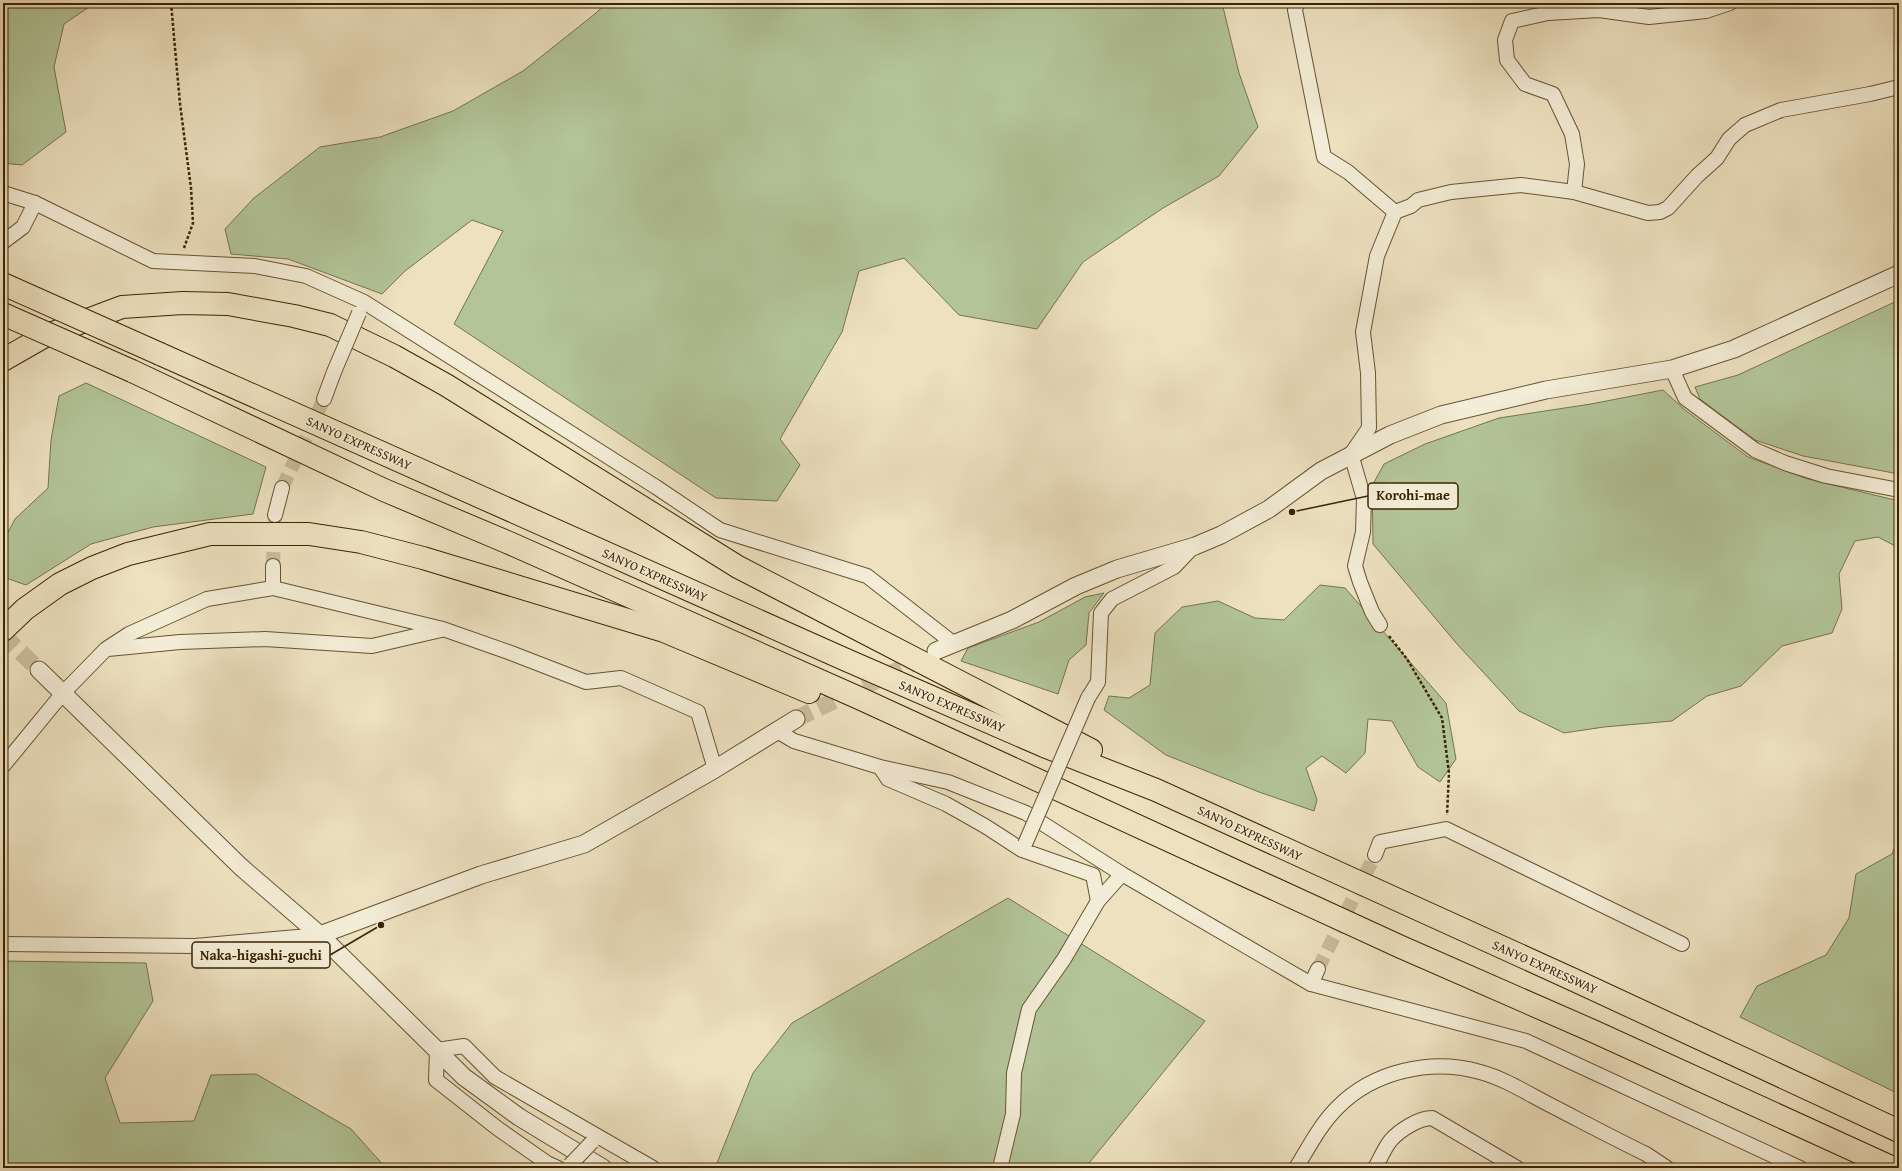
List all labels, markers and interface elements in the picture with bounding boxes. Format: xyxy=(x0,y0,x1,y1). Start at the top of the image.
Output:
street label: SANYO EXPRESSWAY xyxy=(303,411,415,475)
callout: Korohi-mae xyxy=(1368,483,1458,509)
text: Korohi-mae xyxy=(1376,485,1450,505)
street label: SANYO EXPRESSWAY xyxy=(599,543,711,607)
street label: SANYO EXPRESSWAY xyxy=(896,675,1008,737)
street label: SANYO EXPRESSWAY xyxy=(1194,800,1306,866)
street label: SANYO EXPRESSWAY xyxy=(1489,935,1601,999)
callout: Naka-higashi-guchi xyxy=(192,942,330,968)
text: Naka-higashi-guchi xyxy=(200,945,323,965)

